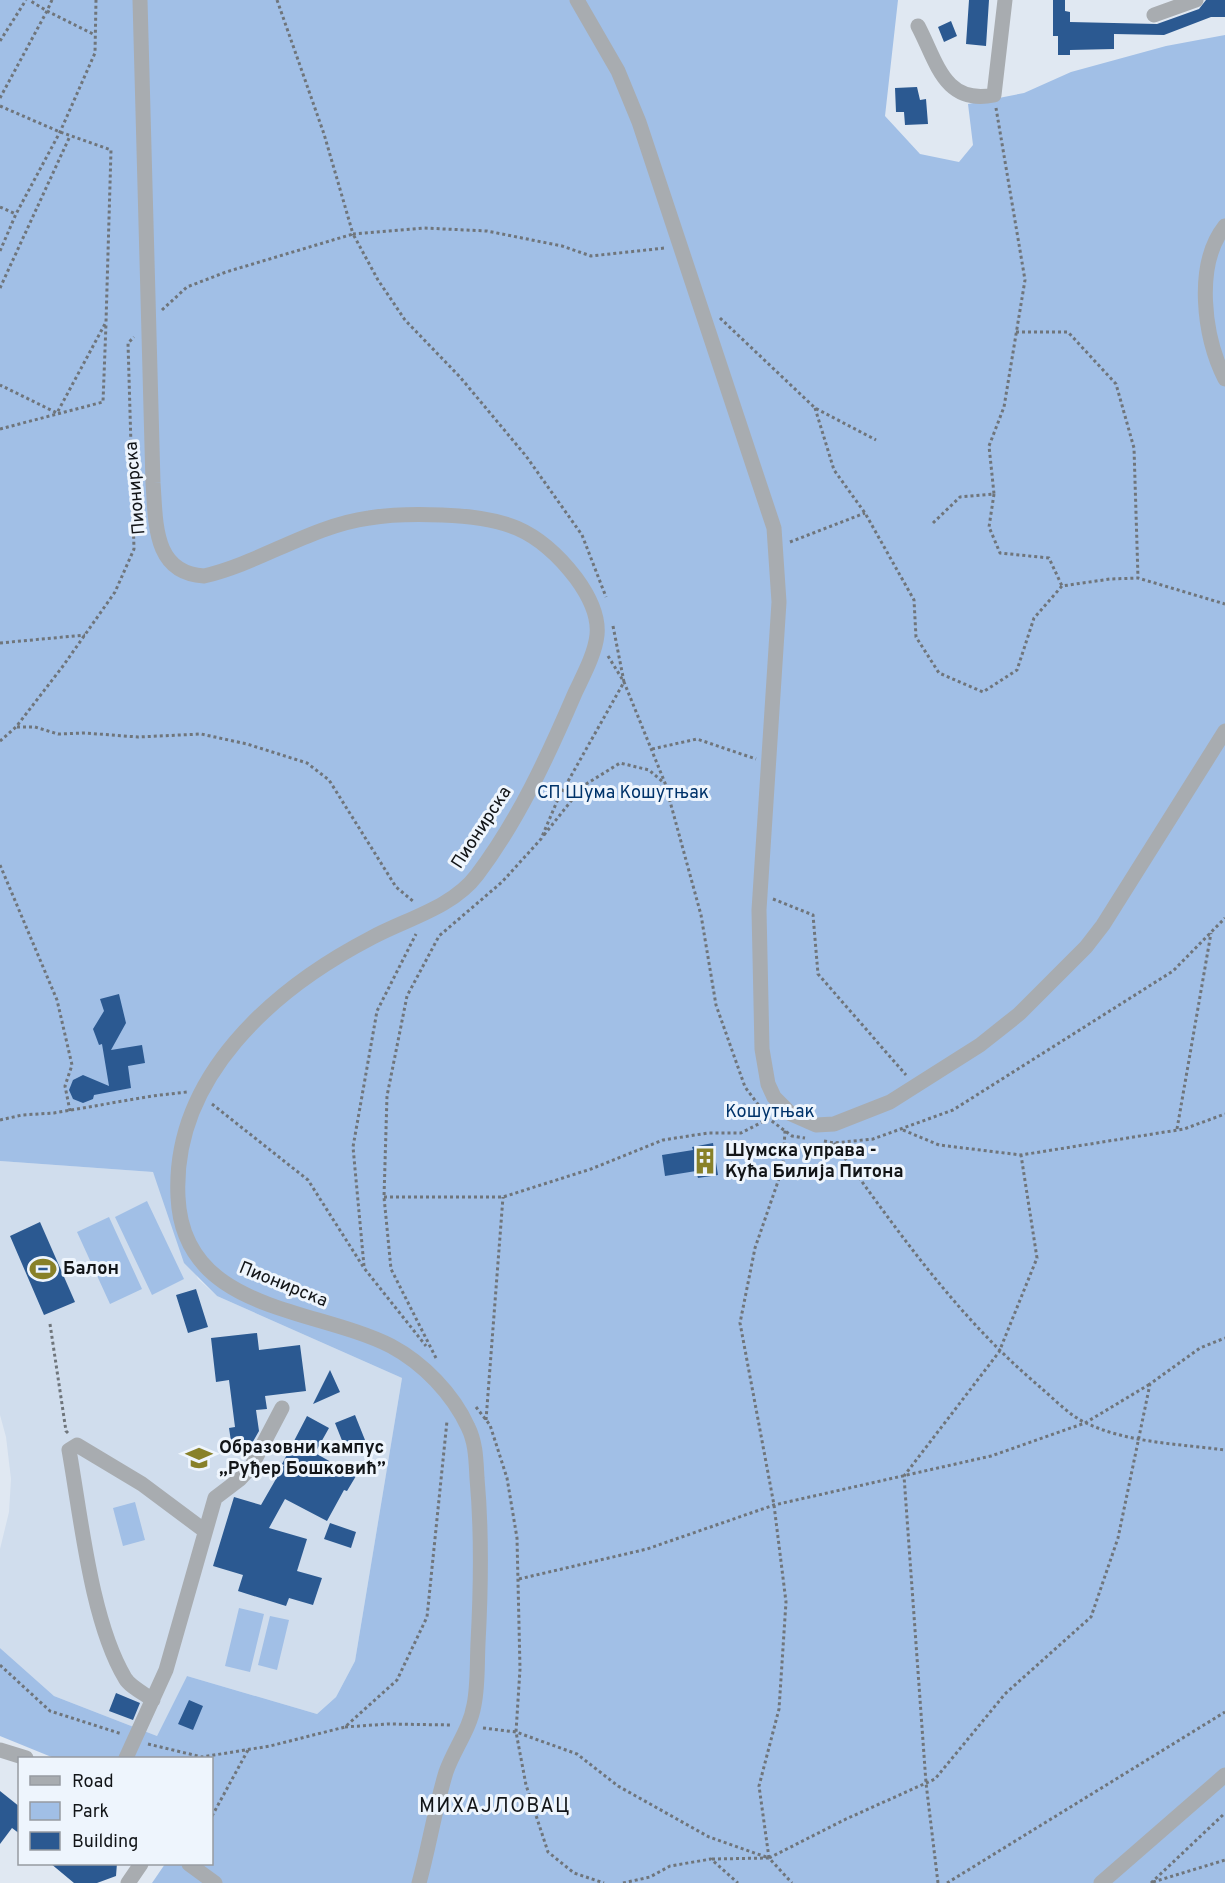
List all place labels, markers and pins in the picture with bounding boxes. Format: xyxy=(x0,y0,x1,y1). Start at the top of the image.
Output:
place label: Шумска управа - Кућа Билија Питона xyxy=(725,1140,904,1184)
building icon: Шумска управа - Кућа Билија Питона xyxy=(690,1146,720,1176)
sports icon: Балон xyxy=(28,1254,58,1284)
place label: Балон xyxy=(63,1258,119,1281)
place label: Образовни кампус „Руђер Бошковић” xyxy=(219,1437,386,1481)
school or university icon: Образовни кампус „Руђер Бошковић” xyxy=(184,1443,214,1473)

